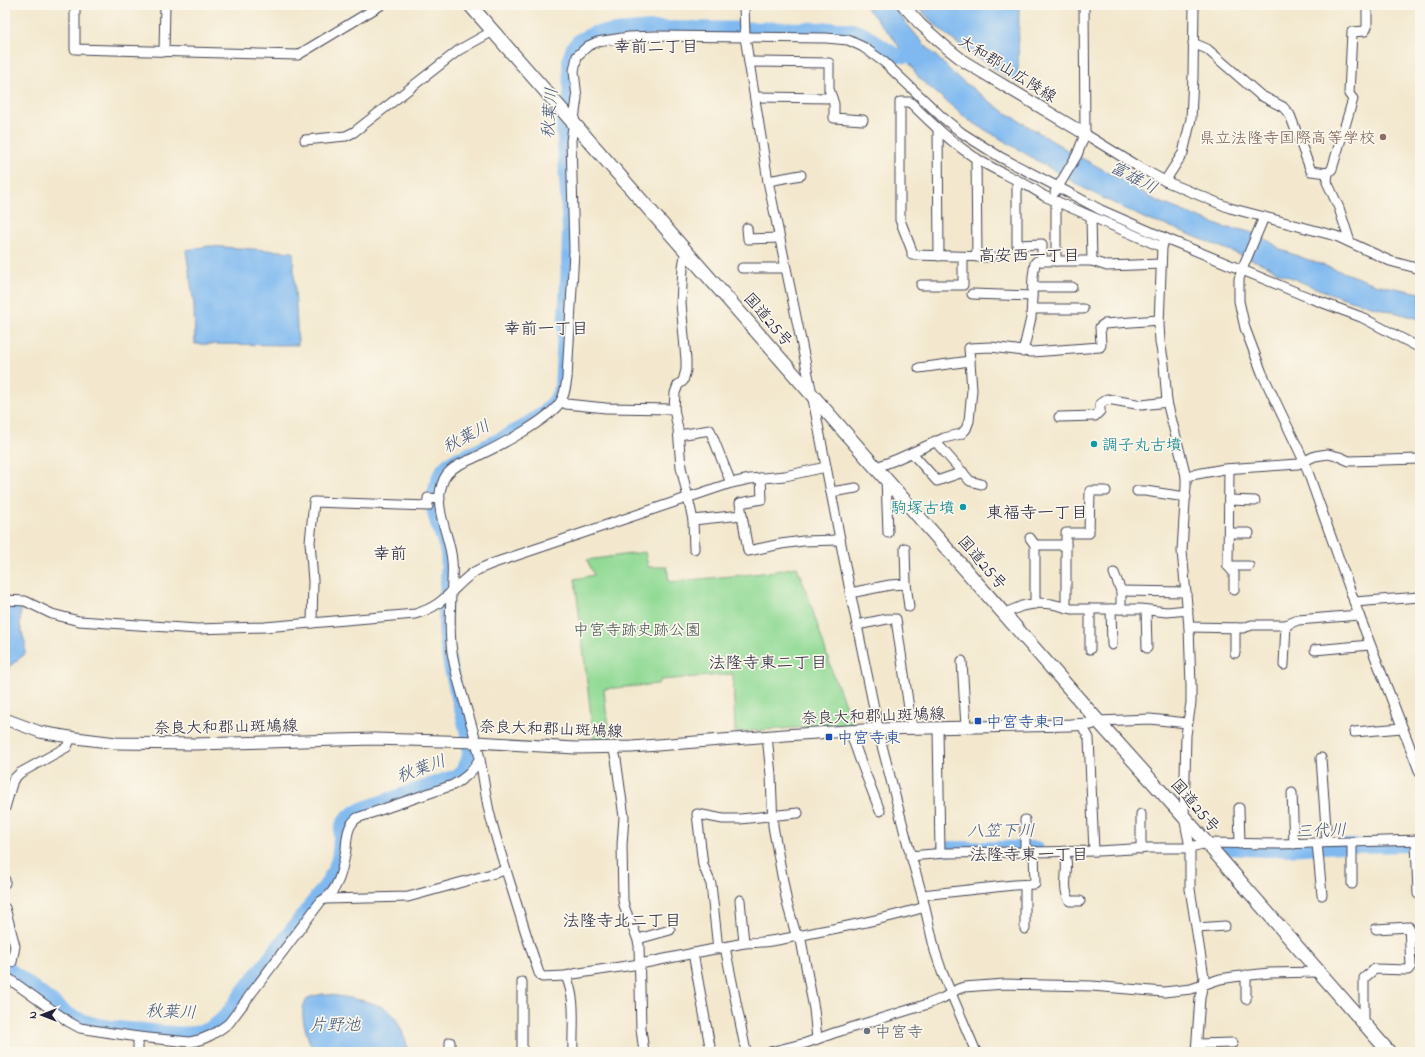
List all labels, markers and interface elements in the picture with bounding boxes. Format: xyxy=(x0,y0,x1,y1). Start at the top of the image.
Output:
street label: 大和郡山広陵線 xyxy=(953,30,1061,110)
district label: 幸前二丁目 xyxy=(614,35,699,60)
water label: 秋葉川 xyxy=(536,87,565,140)
place label: 県立法隆寺国際高等学校 xyxy=(1199,127,1375,151)
marker: 県立法隆寺国際高等学校 xyxy=(1378,132,1388,142)
water label: 富雄川 xyxy=(1105,155,1162,201)
district label: 高安西一丁目 xyxy=(978,244,1080,269)
street label: 国道25号 xyxy=(737,288,798,353)
district label: 幸前一丁目 xyxy=(504,317,589,342)
water label: 秋葉川 xyxy=(438,414,495,460)
place label: 調子丸古墳 xyxy=(1102,434,1182,458)
marker: 調子丸古墳 xyxy=(1089,439,1099,449)
place label: 駒塚古墳 xyxy=(891,497,955,521)
district label: 東福寺一丁目 xyxy=(986,501,1088,526)
marker: 駒塚古墳 xyxy=(958,502,968,512)
street label: 国道25号 xyxy=(951,531,1012,596)
district label: 幸前 xyxy=(373,542,407,567)
park label: 中宮寺跡史跡公園 xyxy=(573,619,701,643)
district label: 法隆寺東二丁目 xyxy=(709,651,828,676)
street label: 奈良大和郡山斑鳩線 xyxy=(801,702,945,732)
place label: 中宮寺東口 xyxy=(986,711,1066,735)
street label: 奈良大和郡山斑鳩線 xyxy=(154,715,298,741)
street label: 奈良大和郡山斑鳩線 xyxy=(479,715,623,745)
marker: 中宮寺東口 xyxy=(973,716,983,726)
place label: 中宮寺東 xyxy=(837,727,901,751)
marker: 中宮寺東 xyxy=(824,732,834,742)
water label: 秋葉川 xyxy=(393,749,450,790)
street label: 国道25号 xyxy=(1164,774,1225,839)
water label: 三代川 xyxy=(1295,818,1347,845)
water label: 八笠下川 xyxy=(967,819,1035,844)
district label: 法隆寺東一丁目 xyxy=(970,843,1089,868)
district label: 法隆寺北二丁目 xyxy=(563,909,682,934)
north arrow xyxy=(22,995,62,1035)
water label: 秋葉川 xyxy=(145,999,197,1026)
text: N xyxy=(25,1011,41,1019)
water label: 片野池 xyxy=(310,1013,361,1038)
place label: 中宮寺 xyxy=(875,1021,923,1045)
marker: 中宮寺 xyxy=(862,1026,872,1036)

